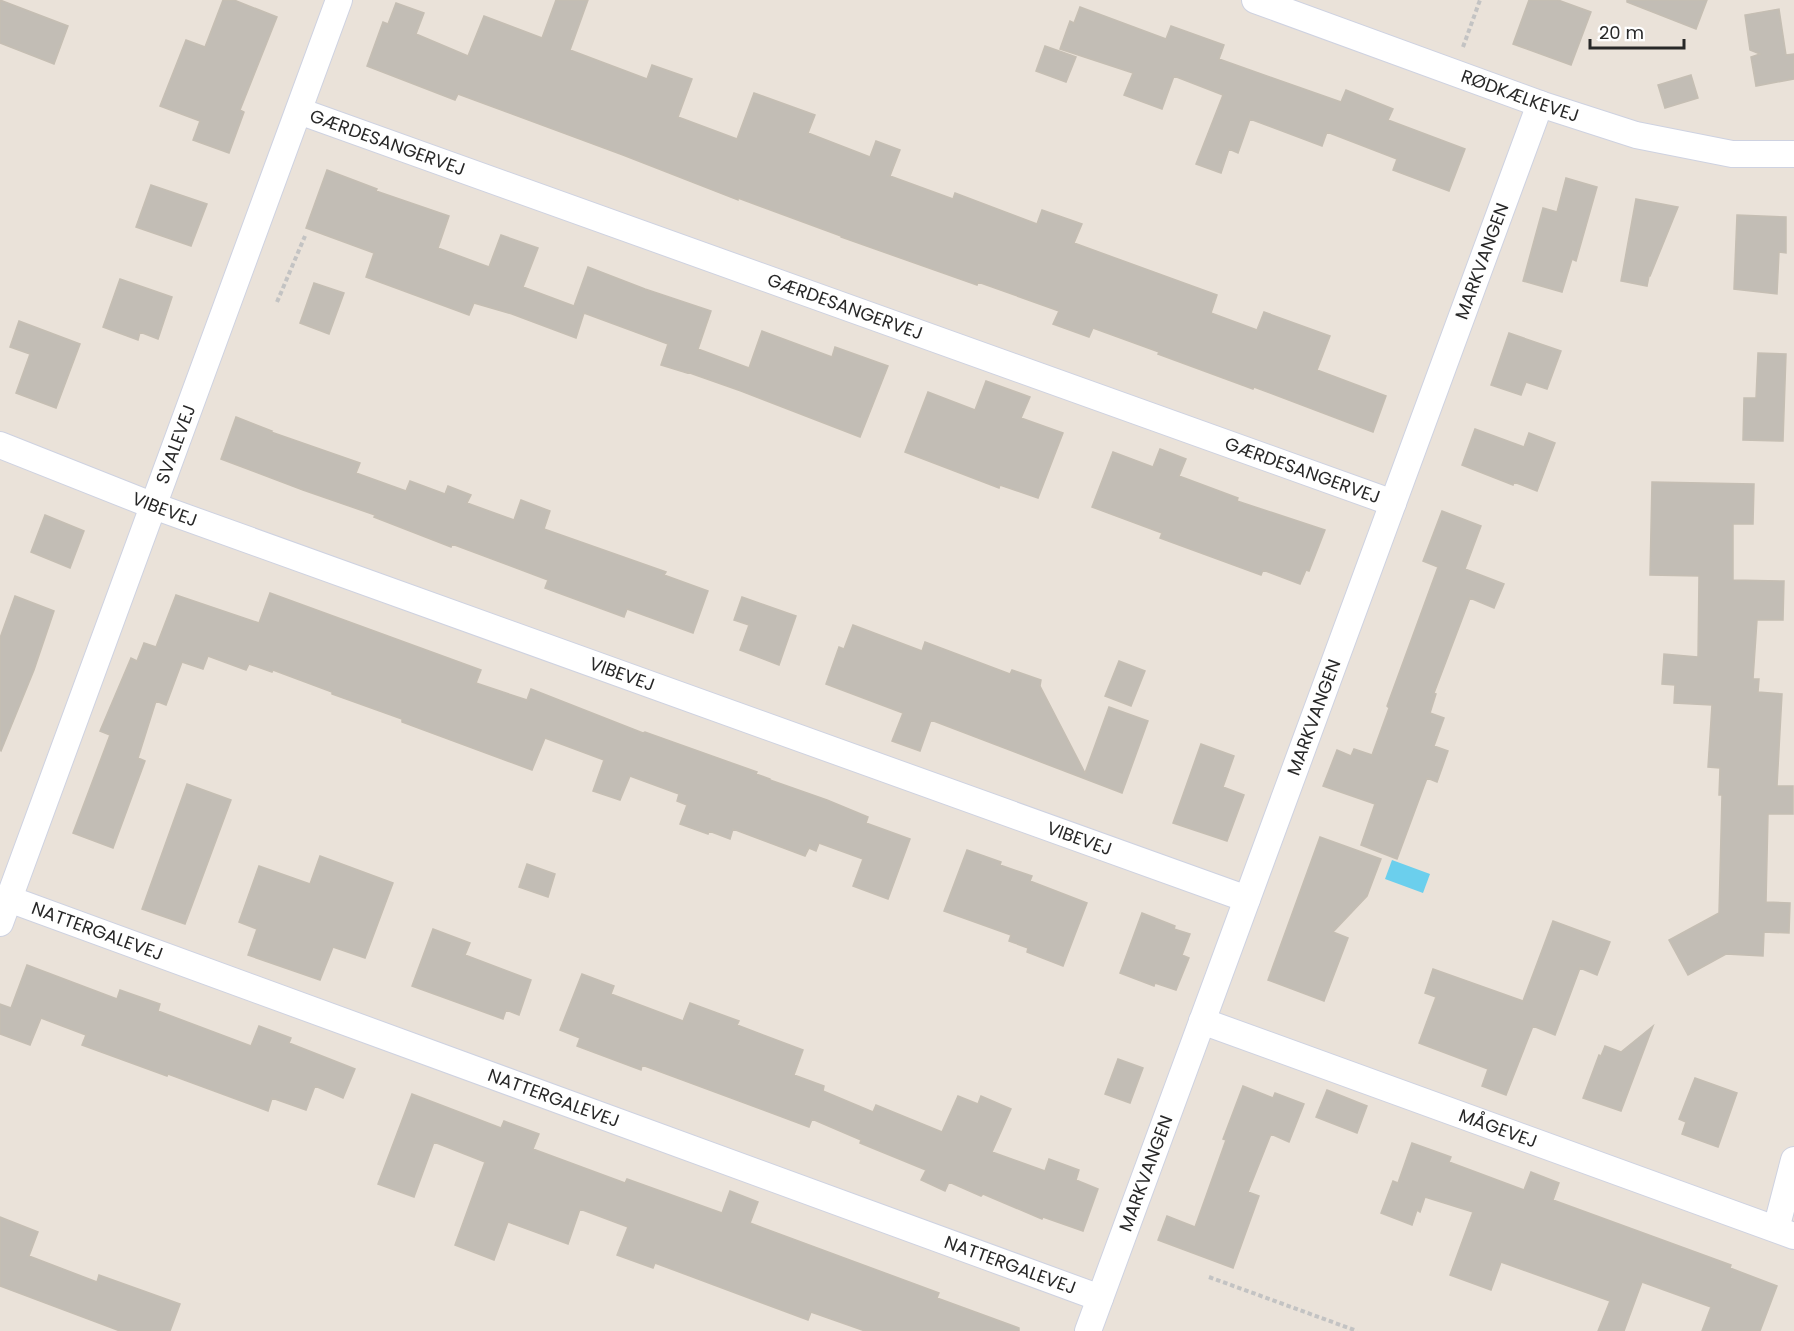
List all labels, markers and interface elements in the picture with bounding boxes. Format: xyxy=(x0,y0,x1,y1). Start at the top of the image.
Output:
scale bar xyxy=(1590,12,1684,50)
text: 20 m xyxy=(1599,20,1644,45)
street label: RØDKÆLKEVEJ xyxy=(1458,63,1582,128)
street label: GÆRDESANGERVEJ xyxy=(306,103,469,182)
street label: MARKVANGEN xyxy=(1449,199,1514,323)
street label: GÆRDESANGERVEJ xyxy=(764,267,926,346)
street label: SVALEVEJ xyxy=(149,401,201,487)
street label: GÆRDESANGERVEJ xyxy=(1221,431,1384,509)
street label: VIBEVEJ xyxy=(129,486,201,533)
street label: VIBEVEJ xyxy=(586,651,658,697)
street label: MARKVANGEN xyxy=(1281,655,1346,779)
street label: VIBEVEJ xyxy=(1043,815,1116,861)
street label: NATTERGALEVEJ xyxy=(28,895,167,966)
street label: NATTERGALEVEJ xyxy=(485,1062,623,1133)
street label: MÅGEVEJ xyxy=(1456,1102,1541,1154)
street label: MARKVANGEN xyxy=(1113,1111,1178,1235)
street label: NATTERGALEVEJ xyxy=(941,1229,1080,1300)

